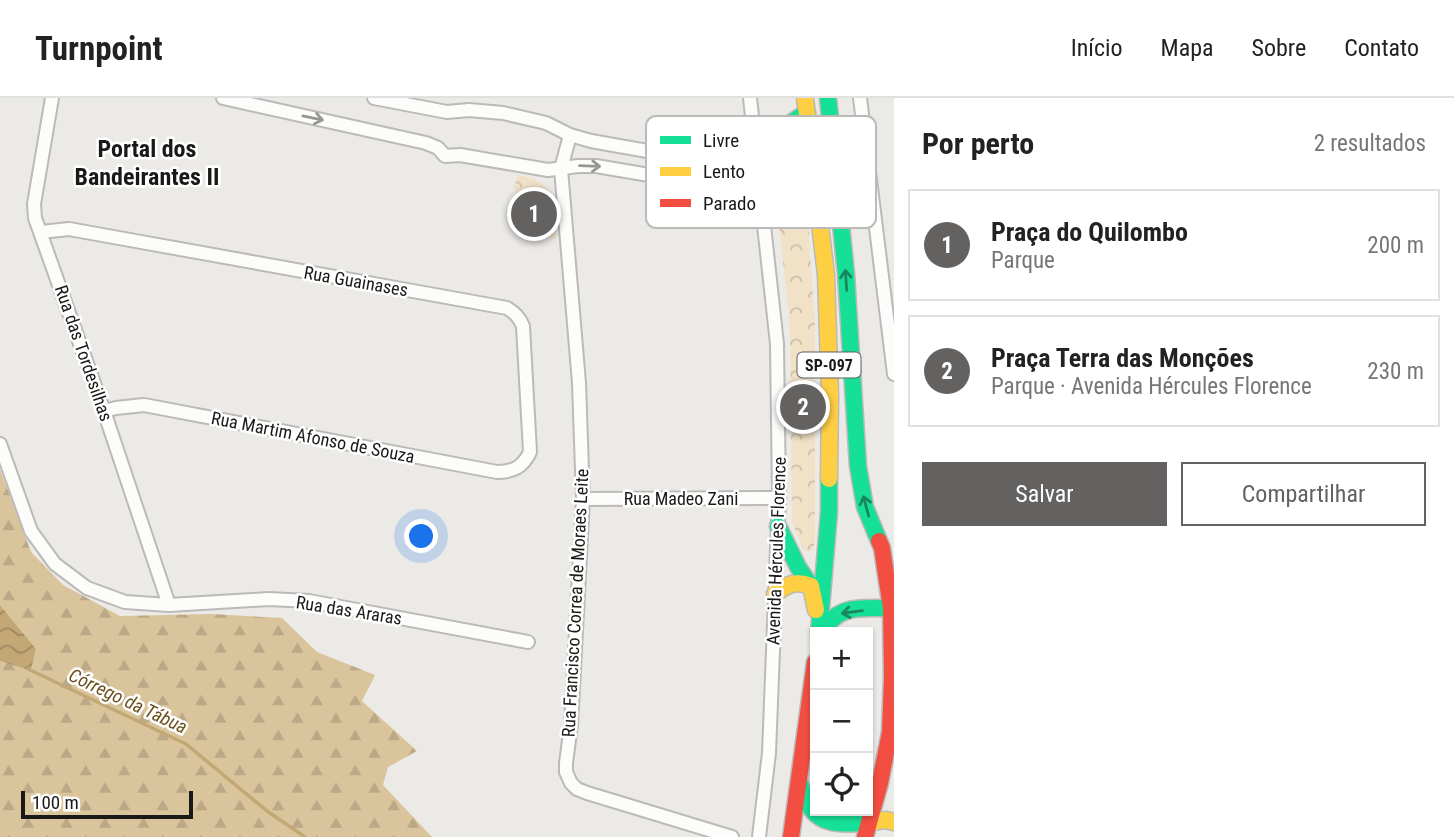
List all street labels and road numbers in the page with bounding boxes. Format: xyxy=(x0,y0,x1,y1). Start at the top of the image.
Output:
street label: Rua Guainases xyxy=(302,262,410,300)
street label: Rua das Tordesilhas xyxy=(51,282,117,424)
road number: SP-097 xyxy=(798,353,860,378)
street label: Rua Martim Afonso de Souza xyxy=(210,407,416,467)
street label: Avenida Hércules Florence xyxy=(762,456,790,646)
street label: Rua Francisco Correa de Moraes Leite xyxy=(557,468,593,738)
street label: Rua Madeo Zani xyxy=(624,488,738,509)
street label: Rua das Araras xyxy=(295,591,403,629)

